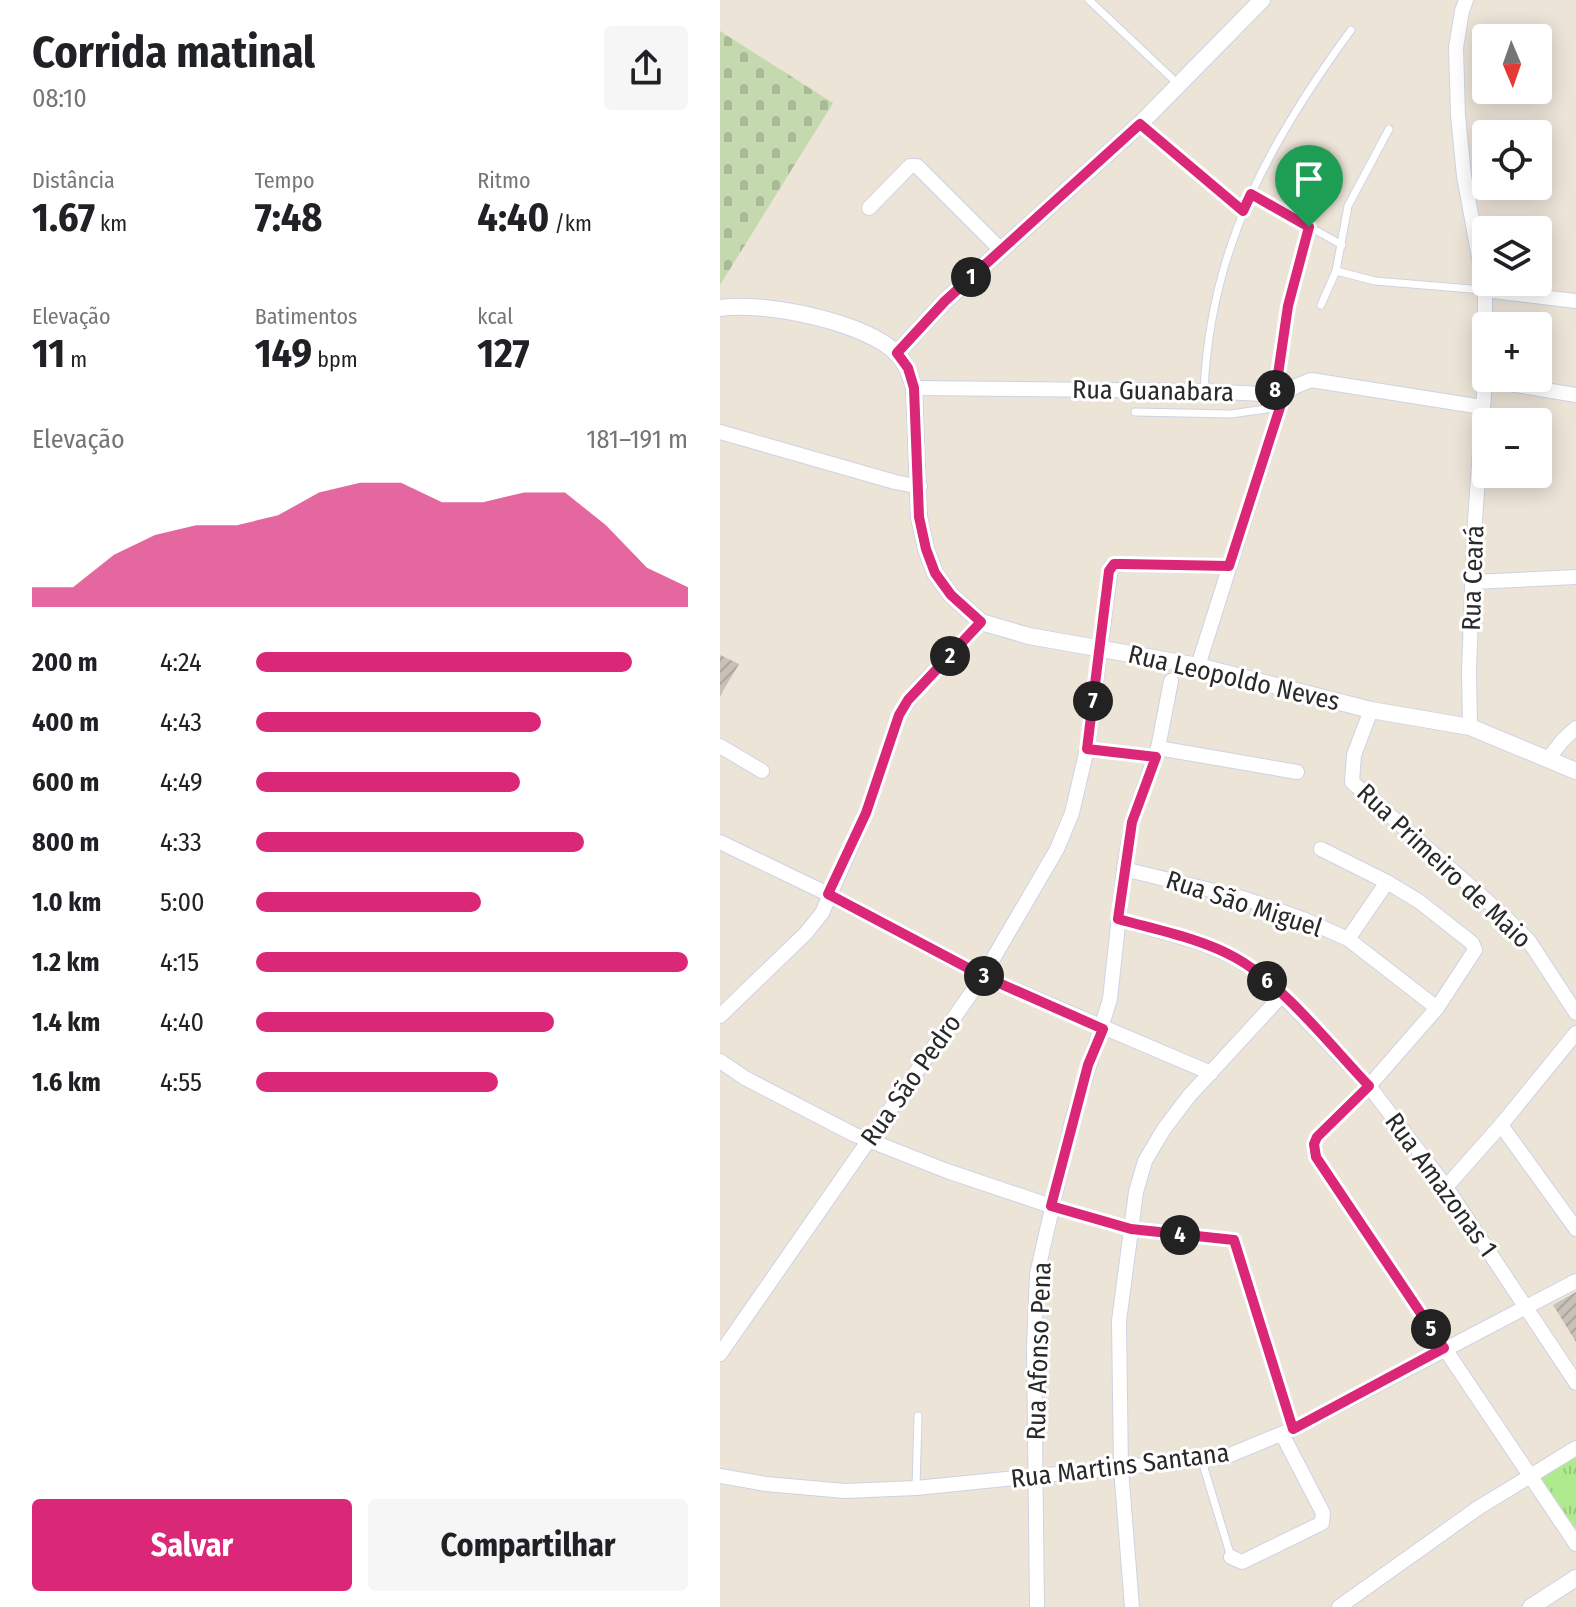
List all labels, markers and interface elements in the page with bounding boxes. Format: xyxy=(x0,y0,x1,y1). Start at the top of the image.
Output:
north arrow xyxy=(1472,24,1552,104)
map controls xyxy=(1472,24,1552,488)
text: Corrida matinal xyxy=(32,26,315,79)
button: share xyxy=(604,26,688,110)
text: 08:10 xyxy=(32,83,87,114)
button: locate xyxy=(1472,120,1552,200)
pin xyxy=(1275,145,1343,227)
icon: arrive xyxy=(1287,157,1331,201)
text: Distância xyxy=(32,167,115,194)
text: Tempo xyxy=(255,167,315,194)
text: Ritmo xyxy=(477,167,531,194)
text: 1.67 xyxy=(32,194,95,242)
text: 7:48 xyxy=(255,194,322,242)
text: 4:40 xyxy=(477,194,549,242)
text: km xyxy=(95,210,127,237)
text: /km xyxy=(549,210,592,237)
button: layers xyxy=(1472,216,1552,296)
pin: 1 xyxy=(951,257,991,297)
text: 1 xyxy=(966,263,976,290)
text: Elevação xyxy=(32,303,110,330)
text: Batimentos xyxy=(255,303,357,330)
text: kcal xyxy=(477,303,513,330)
button: + xyxy=(1472,312,1552,392)
text: 11 xyxy=(32,330,65,378)
text: 149 xyxy=(255,330,312,378)
text: 127 xyxy=(477,330,530,378)
text: m xyxy=(65,346,87,373)
text: bpm xyxy=(312,346,358,373)
pin: 8 xyxy=(1255,370,1295,410)
street label: Rua Guanabara xyxy=(1072,374,1234,408)
text: 8 xyxy=(1269,376,1281,403)
button: − xyxy=(1472,408,1552,488)
text: Elevação xyxy=(32,424,125,455)
text: 181–191 m xyxy=(586,424,688,455)
street label: Rua Ceará xyxy=(1456,525,1490,631)
pin: 2 xyxy=(930,636,970,676)
street label: Rua Leopoldo Neves xyxy=(1125,639,1343,717)
text: 2 xyxy=(945,642,955,669)
text: 200 m xyxy=(32,647,98,678)
text: 4:24 xyxy=(160,647,202,678)
pin: 7 xyxy=(1073,681,1113,721)
text: 7 xyxy=(1088,687,1098,714)
text: 400 m xyxy=(32,707,99,738)
text: 4:43 xyxy=(160,707,202,738)
text: 600 m xyxy=(32,767,99,798)
text: 4:49 xyxy=(160,767,203,798)
street label: Rua Primeiro de Maio xyxy=(1350,777,1538,955)
text: 800 m xyxy=(32,827,99,858)
text: 4:33 xyxy=(160,827,202,858)
street label: Rua São Miguel xyxy=(1162,864,1326,944)
text: 1.0 km xyxy=(32,887,101,918)
text: 5:00 xyxy=(160,887,205,918)
text: 1.2 km xyxy=(32,947,99,978)
text: 4:15 xyxy=(160,947,199,978)
pin: 3 xyxy=(964,956,1004,996)
pin: 6 xyxy=(1247,961,1287,1001)
text: 3 xyxy=(979,962,989,989)
text: 6 xyxy=(1261,967,1273,994)
text: 1.4 km xyxy=(32,1007,100,1038)
text: 4:40 xyxy=(160,1007,204,1038)
street label: Rua São Pedro xyxy=(854,1008,968,1152)
text: 1.6 km xyxy=(32,1067,101,1098)
text: 4:55 xyxy=(160,1067,202,1098)
street label: Rua Amazonas 1 xyxy=(1378,1107,1504,1263)
pin: 4 xyxy=(1160,1215,1200,1255)
text: 4 xyxy=(1174,1221,1186,1248)
street label: Rua Afonso Pena xyxy=(1020,1261,1058,1441)
pin: 5 xyxy=(1411,1309,1451,1349)
text: 5 xyxy=(1426,1315,1436,1342)
street label: Rua Martins Santana xyxy=(1009,1437,1231,1495)
button: Salvar xyxy=(32,1499,352,1591)
button: Compartilhar xyxy=(368,1499,688,1591)

